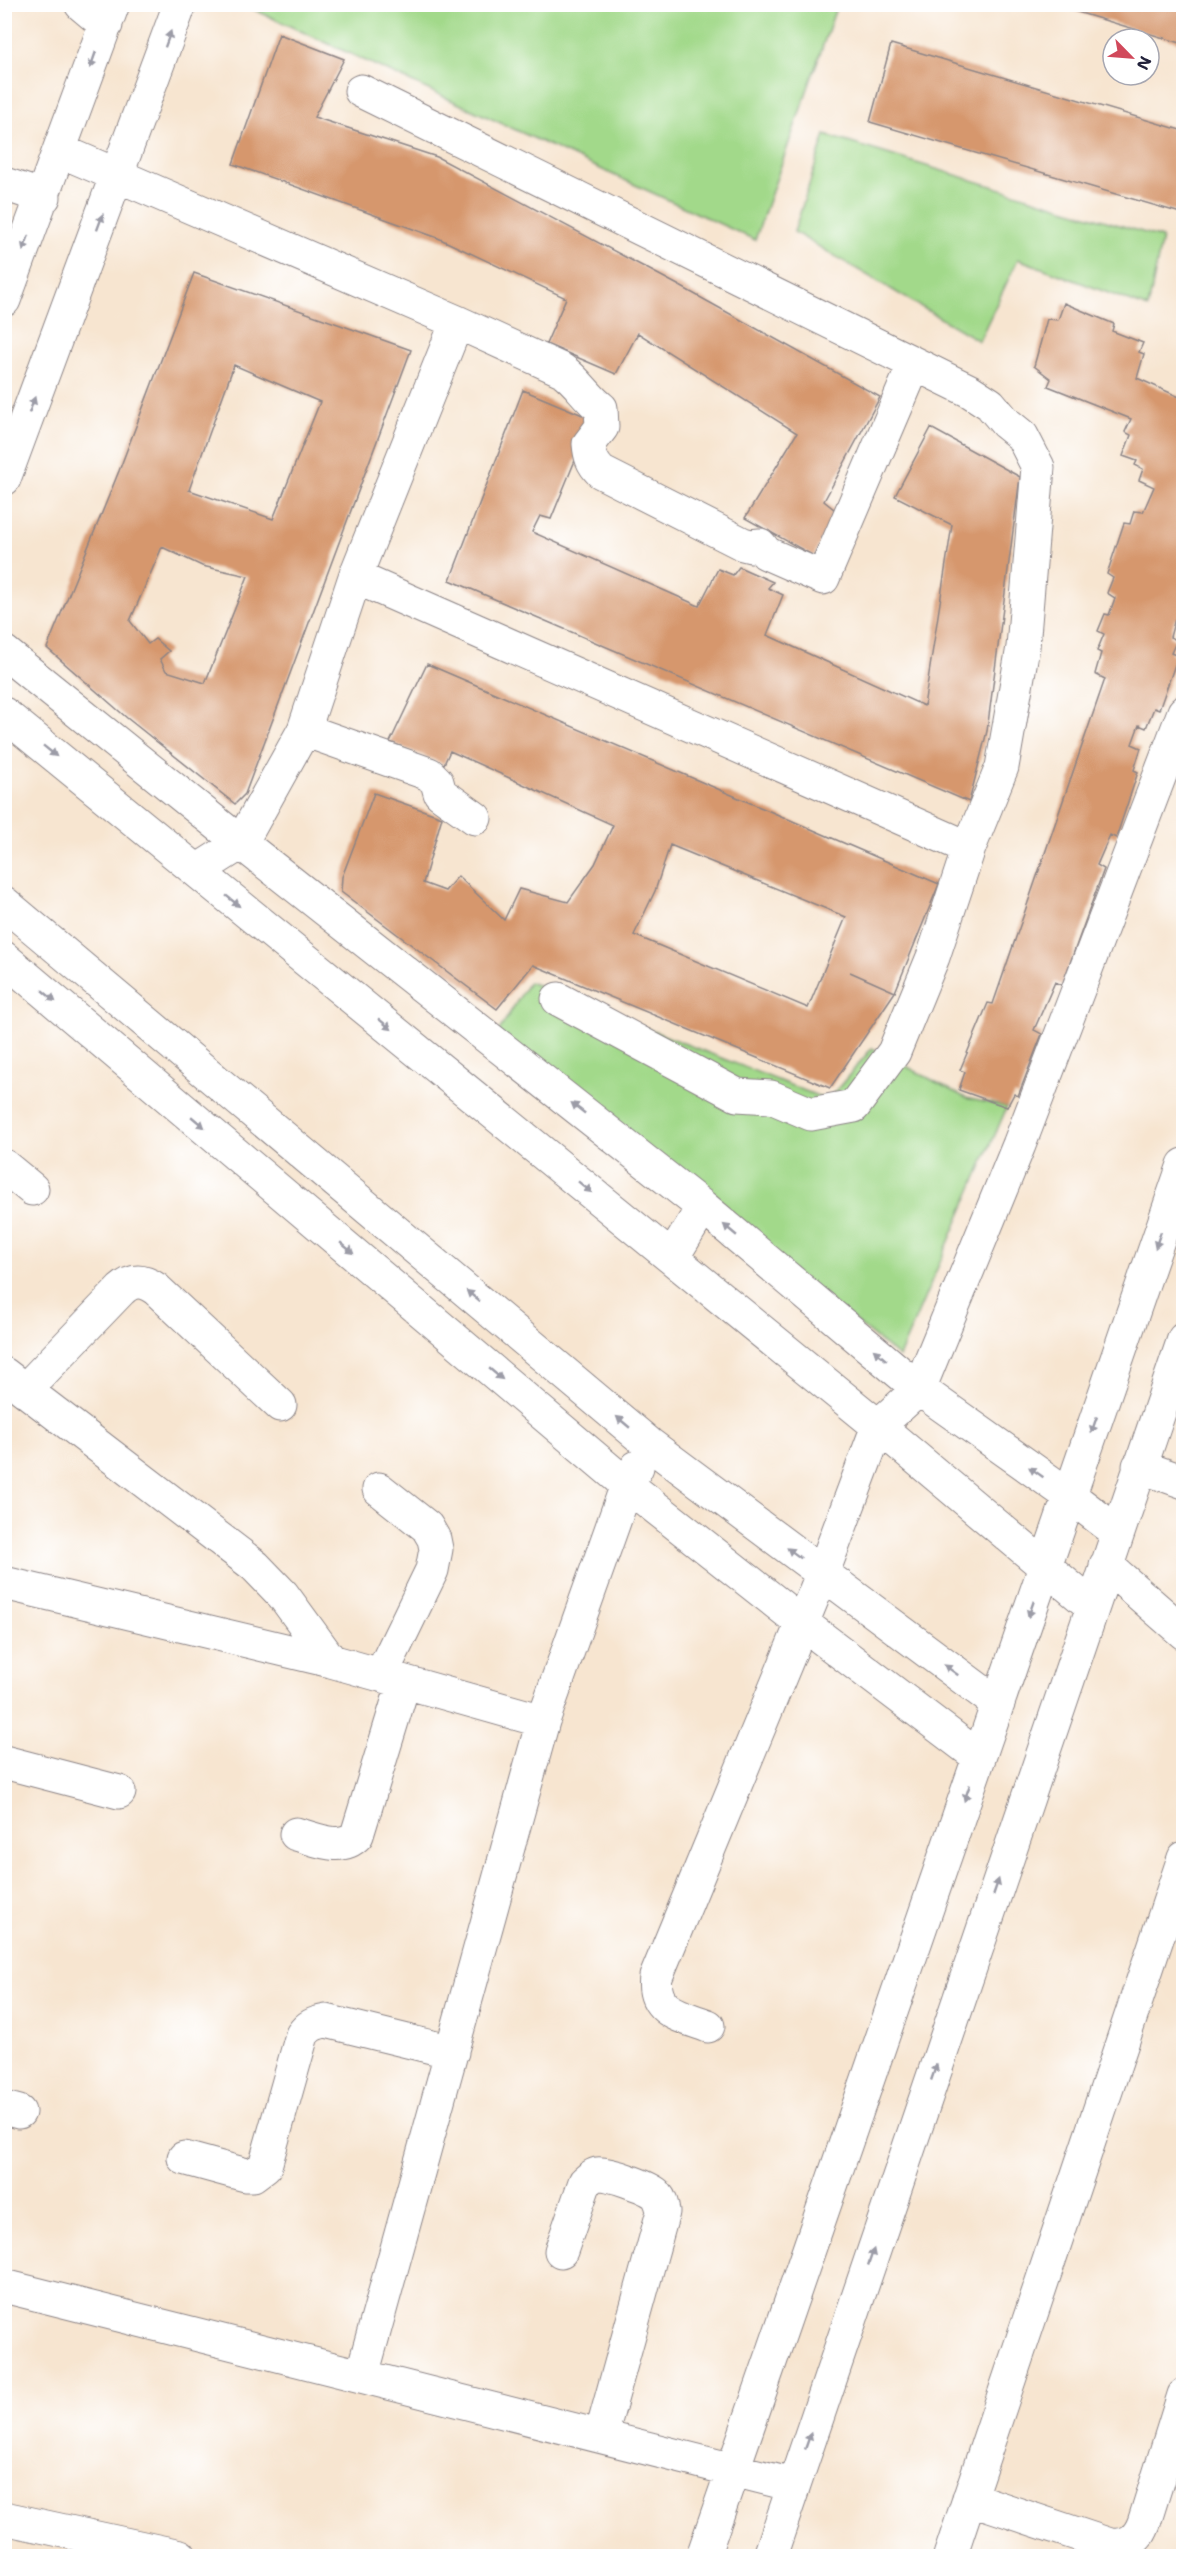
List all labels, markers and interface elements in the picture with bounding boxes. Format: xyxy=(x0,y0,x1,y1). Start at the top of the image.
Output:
north arrow xyxy=(1101,27,1161,87)
one-way arrow xyxy=(164,30,174,48)
one-way arrow xyxy=(88,51,98,69)
text: N xyxy=(1132,53,1156,73)
one-way arrow xyxy=(96,213,106,231)
one-way arrow xyxy=(21,234,31,252)
one-way arrow xyxy=(28,396,38,414)
one-way arrow xyxy=(42,744,58,757)
one-way arrow xyxy=(226,894,241,906)
one-way arrow xyxy=(41,989,56,1002)
one-way arrow xyxy=(377,1017,392,1029)
one-way arrow xyxy=(570,1102,586,1115)
one-way arrow xyxy=(190,1115,205,1128)
one-way arrow xyxy=(577,1180,592,1192)
one-way arrow xyxy=(723,1224,738,1237)
one-way arrow xyxy=(1152,1231,1162,1249)
one-way arrow xyxy=(339,1241,354,1254)
one-way arrow xyxy=(465,1290,481,1303)
one-way arrow xyxy=(872,1349,888,1362)
one-way arrow xyxy=(488,1367,503,1380)
one-way arrow xyxy=(615,1415,631,1428)
one-way arrow xyxy=(1089,1416,1099,1434)
one-way arrow xyxy=(1028,1466,1044,1478)
one-way arrow xyxy=(786,1547,802,1560)
one-way arrow xyxy=(1025,1600,1035,1618)
one-way arrow xyxy=(943,1664,958,1676)
one-way arrow xyxy=(961,1784,971,1802)
one-way arrow xyxy=(992,1878,1002,1896)
one-way arrow xyxy=(929,2063,939,2081)
one-way arrow xyxy=(866,2248,876,2266)
one-way arrow xyxy=(804,2432,813,2450)

